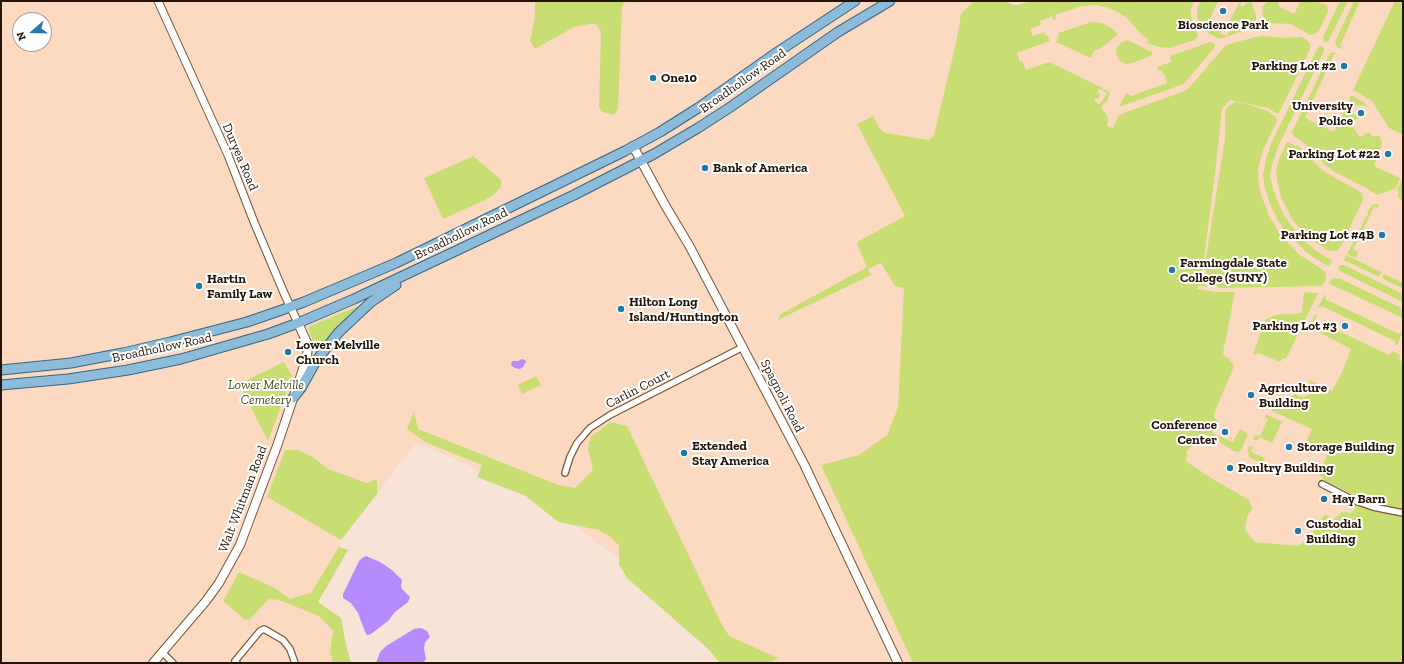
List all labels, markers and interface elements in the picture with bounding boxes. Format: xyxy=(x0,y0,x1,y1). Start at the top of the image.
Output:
marker: Bioscience Park xyxy=(1218,6,1228,16)
north arrow xyxy=(12,12,52,52)
place label: Bioscience Park xyxy=(1178,17,1268,33)
text: N xyxy=(14,30,29,42)
street label: Broadhollow Road xyxy=(697,45,789,117)
place label: Parking Lot #2 xyxy=(1251,58,1336,74)
marker: Parking Lot #2 xyxy=(1339,61,1349,71)
place label: One10 xyxy=(661,70,697,86)
marker: One10 xyxy=(648,73,658,83)
place label: University Police xyxy=(1292,98,1353,129)
marker: University Police xyxy=(1356,108,1366,118)
street label: Duryea Road xyxy=(219,121,261,193)
place label: Parking Lot #22 xyxy=(1288,146,1380,162)
marker: Parking Lot #22 xyxy=(1383,149,1393,159)
place label: Bank of America xyxy=(713,160,808,176)
marker: Bank of America xyxy=(700,163,710,173)
street label: Broadhollow Road xyxy=(412,205,510,263)
place label: Parking Lot #4B xyxy=(1281,227,1374,243)
marker: Parking Lot #4B xyxy=(1377,230,1387,240)
place label: Farmingdale State College (SUNY) xyxy=(1180,255,1287,286)
marker: Farmingdale State College (SUNY) xyxy=(1167,265,1177,275)
place label: Hartin Family Law xyxy=(207,271,272,302)
marker: Hartin Family Law xyxy=(194,281,204,291)
place label: Hilton Long Island/Huntington xyxy=(629,294,739,325)
marker: Hilton Long Island/Huntington xyxy=(616,304,626,314)
place label: Parking Lot #3 xyxy=(1252,318,1337,334)
marker: Parking Lot #3 xyxy=(1340,321,1350,331)
street label: Broadhollow Road xyxy=(111,330,213,366)
place label: Lower Melville Church xyxy=(296,337,380,368)
marker: Lower Melville Church xyxy=(283,347,293,357)
street label: Spagnoli Road xyxy=(757,357,807,435)
street label: Carlin Court xyxy=(603,366,673,412)
park label: Lower Melville Cemetery xyxy=(228,377,304,408)
place label: Agriculture Building xyxy=(1259,380,1327,411)
marker: Agriculture Building xyxy=(1246,390,1256,400)
place label: Conference Center xyxy=(1151,417,1217,448)
marker: Conference Center xyxy=(1220,427,1230,437)
place label: Extended Stay America xyxy=(692,438,769,469)
place label: Storage Building xyxy=(1297,439,1394,455)
marker: Storage Building xyxy=(1284,442,1294,452)
street label: Walt Whitman Road xyxy=(216,444,270,554)
marker: Extended Stay America xyxy=(679,448,689,458)
place label: Poultry Building xyxy=(1238,460,1334,476)
marker: Poultry Building xyxy=(1225,463,1235,473)
place label: Hay Barn xyxy=(1332,491,1386,507)
marker: Hay Barn xyxy=(1319,494,1329,504)
place label: Custodial Building xyxy=(1306,516,1361,547)
marker: Custodial Building xyxy=(1293,526,1303,536)

